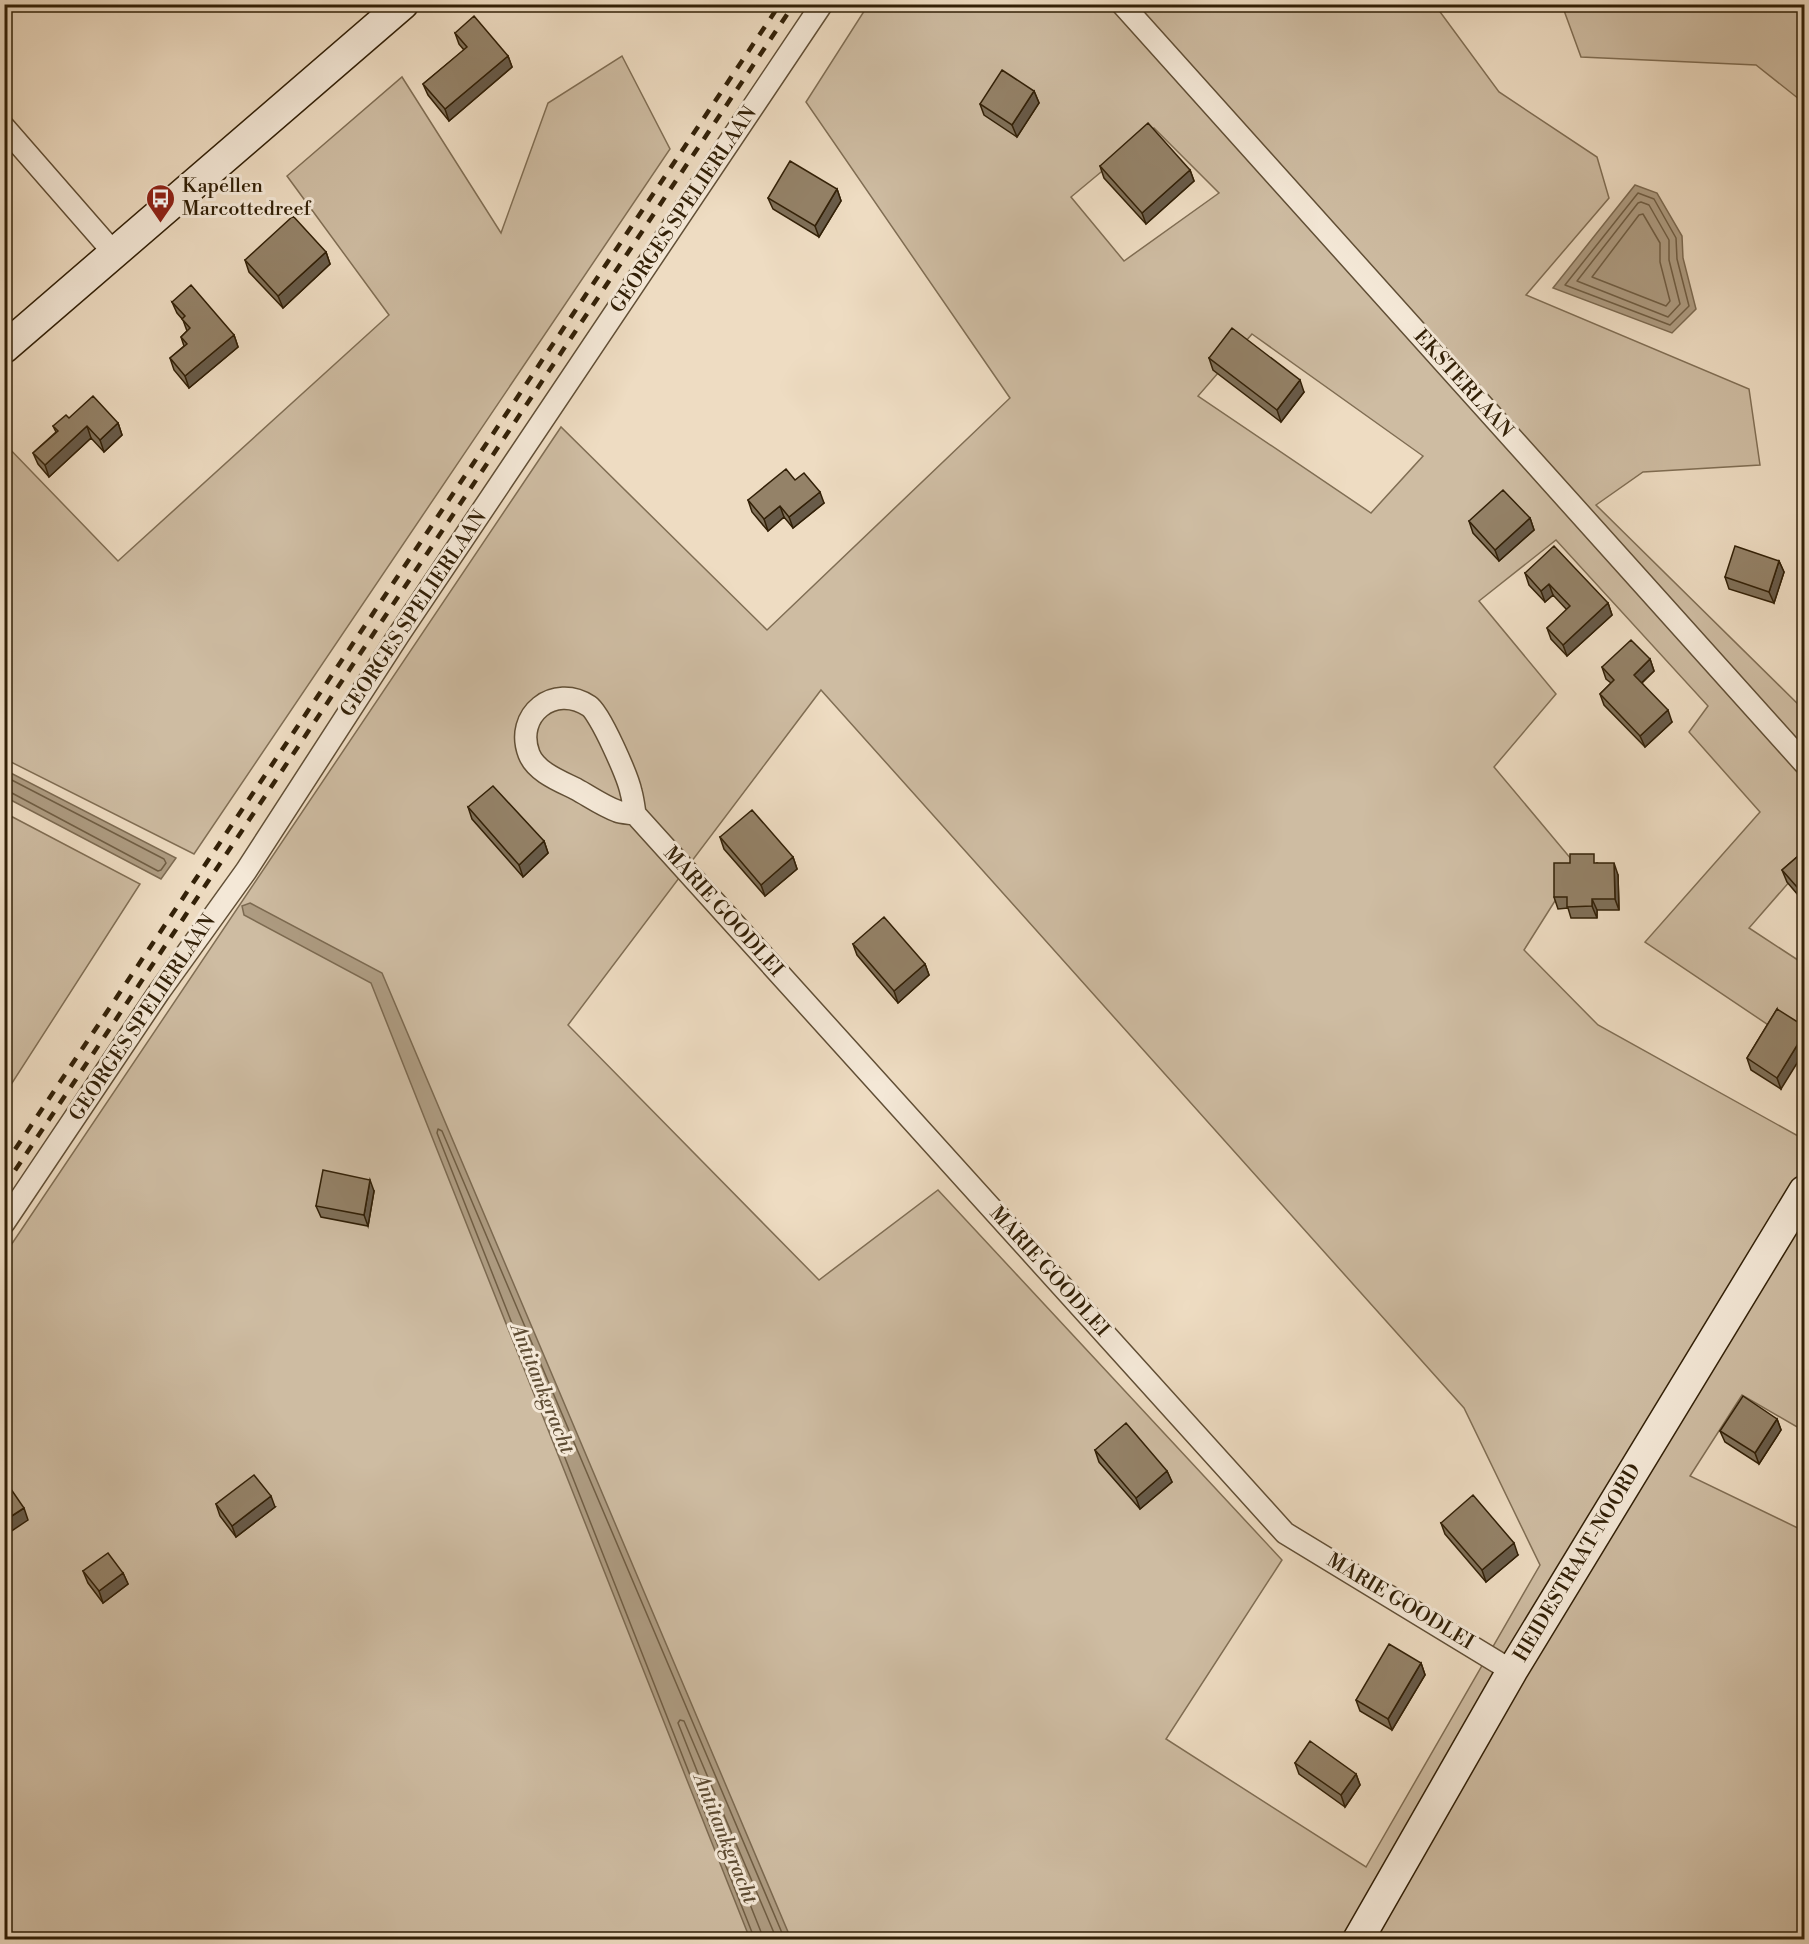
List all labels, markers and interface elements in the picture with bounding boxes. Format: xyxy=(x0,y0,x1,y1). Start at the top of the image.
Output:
street label: GEORGES SPELIERLAAN xyxy=(605,102,763,318)
place label: Kapellen Marcottedreef xyxy=(182,174,312,222)
bus stop icon: Kapellen Marcottedreef xyxy=(145,182,177,224)
street label: EKSTERLAAN xyxy=(1408,325,1518,443)
street label: GEORGES SPELIERLAAN xyxy=(335,506,493,722)
street label: MARIE GOODLEI xyxy=(658,842,788,983)
street label: GEORGES SPELIERLAAN xyxy=(64,910,222,1126)
street label: MARIE GOODLEI xyxy=(984,1202,1114,1343)
water label: Antitankgracht xyxy=(503,1318,580,1459)
street label: HEIDESTRAAT-NOORD xyxy=(1509,1459,1647,1667)
street label: MARIE GOODLEI xyxy=(1322,1548,1478,1656)
water label: Antitankgracht xyxy=(686,1768,763,1909)

